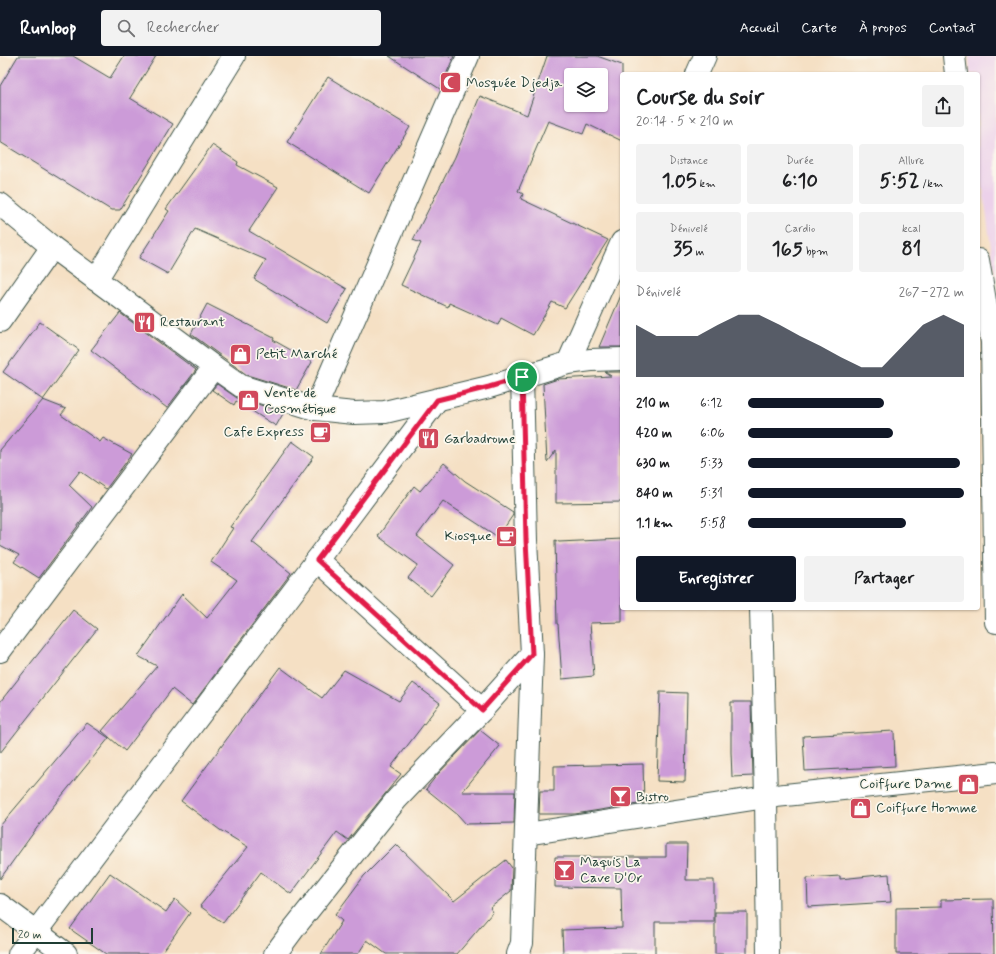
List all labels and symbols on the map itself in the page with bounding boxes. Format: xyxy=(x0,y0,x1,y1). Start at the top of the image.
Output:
mosque icon: Mosquée Djedja xyxy=(437,70,463,96)
place label: Mosquée Djedja xyxy=(466,74,563,92)
restaurant icon: Restaurant xyxy=(131,309,157,335)
place label: Restaurant xyxy=(160,313,225,331)
shop icon: Petit Marché xyxy=(227,341,253,367)
place label: Petit Marché xyxy=(256,345,337,363)
pin xyxy=(505,360,539,394)
place label: Vente de Cosmétique xyxy=(264,384,336,418)
shop icon: Vente de Cosmétique xyxy=(235,388,261,414)
cafe icon: Cafe Express xyxy=(307,419,333,445)
place label: Cafe Express xyxy=(223,423,304,441)
restaurant icon: Garbadrome xyxy=(416,426,442,452)
place label: Garbadrome xyxy=(444,430,516,448)
cafe icon: Kiosque xyxy=(494,523,520,549)
place label: Kiosque xyxy=(444,527,492,545)
shop icon: Coiffure Dame xyxy=(955,771,981,797)
place label: Coiffure Dame xyxy=(859,775,952,793)
bar icon: Bistro xyxy=(608,784,634,810)
place label: Bistro xyxy=(636,788,669,806)
shop icon: Coiffure Homme xyxy=(847,795,873,821)
place label: Coiffure Homme xyxy=(876,799,978,817)
place label: Maquis La Cave D'Or xyxy=(580,853,643,887)
bar icon: Maquis La Cave D'Or xyxy=(551,857,577,883)
scale bar xyxy=(12,926,93,945)

